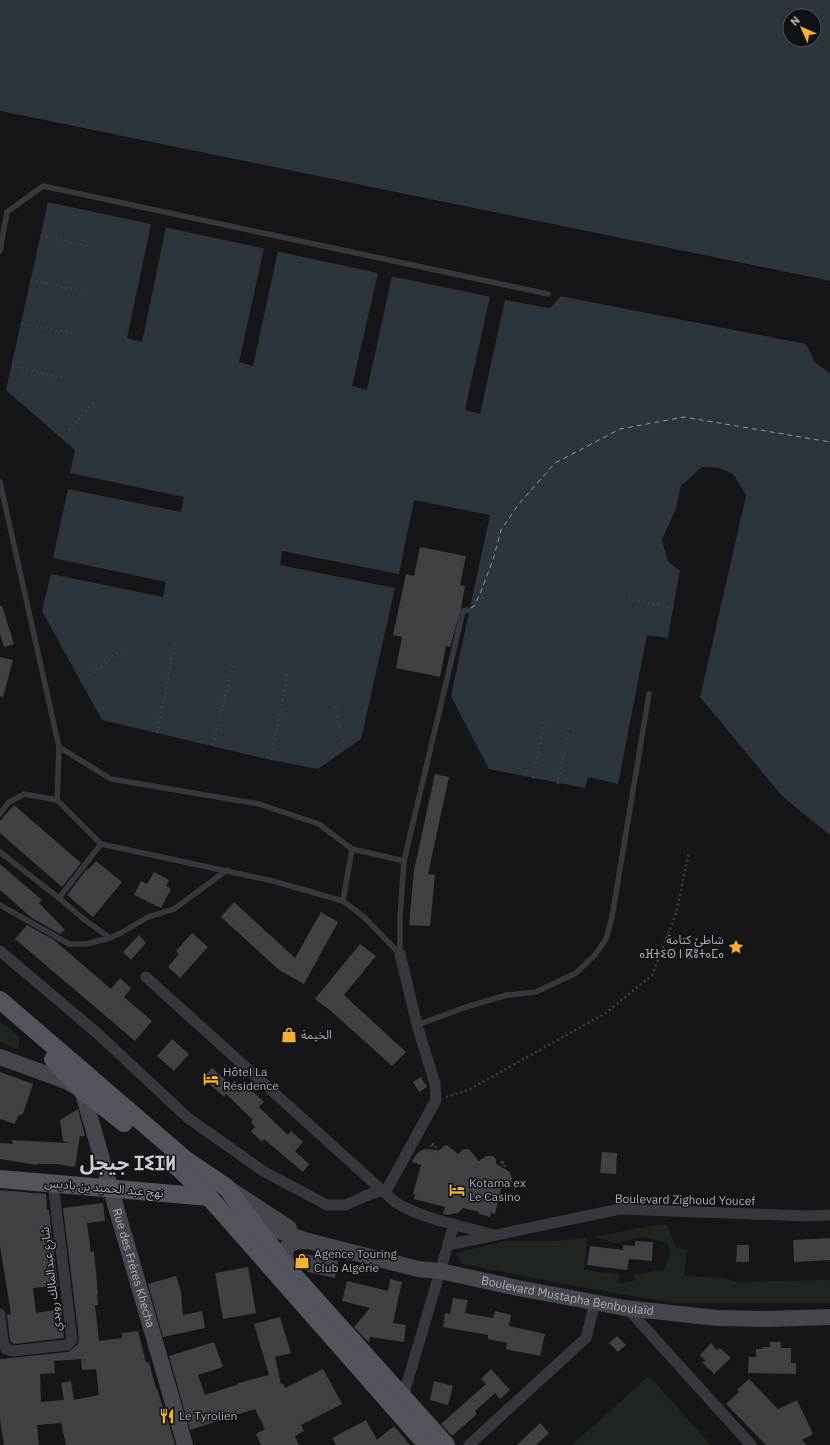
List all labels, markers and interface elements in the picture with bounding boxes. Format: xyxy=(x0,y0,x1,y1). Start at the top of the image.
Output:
north arrow xyxy=(782,8,822,48)
text: N xyxy=(787,13,803,29)
place label: شاطئ كتامة ⴰⴼⵜⵉⵙ ⵏ ⴽⵓⵜⴰⵎⴰ xyxy=(639,932,724,961)
place icon: شاطئ كتامة ⴰⴼⵜⵉⵙ ⵏ ⴽⵓⵜⴰⵎⴰ xyxy=(727,938,745,956)
shop icon: الخيمة xyxy=(280,1026,298,1044)
place label: الخيمة xyxy=(301,1027,332,1042)
place label: Hôtel La Résidence xyxy=(223,1064,279,1093)
hotel icon: Hôtel La Résidence xyxy=(202,1070,220,1088)
district label: جيجل ⵊⵉⵊⵍ xyxy=(80,1149,176,1176)
street label: نهج عبد الحميد بن باديس xyxy=(44,1175,164,1202)
place label: Kotama ex Le Casino xyxy=(469,1175,526,1204)
hotel icon: Kotama ex Le Casino xyxy=(448,1181,466,1199)
street label: Boulevard Zighoud Youcef xyxy=(615,1191,755,1208)
street label: Rue des Frères Khecha xyxy=(110,1206,159,1330)
street label: شارع عبدالمالك رويدي xyxy=(37,1226,67,1332)
place label: Agence Touring Club Algérie xyxy=(314,1246,398,1275)
shop icon: Agence Touring Club Algérie xyxy=(293,1252,311,1270)
street label: Boulevard Mustapha Benboulaïd xyxy=(480,1272,654,1318)
restaurant icon: Le Tyrolien xyxy=(158,1407,176,1425)
place label: Le Tyrolien xyxy=(179,1408,237,1423)

